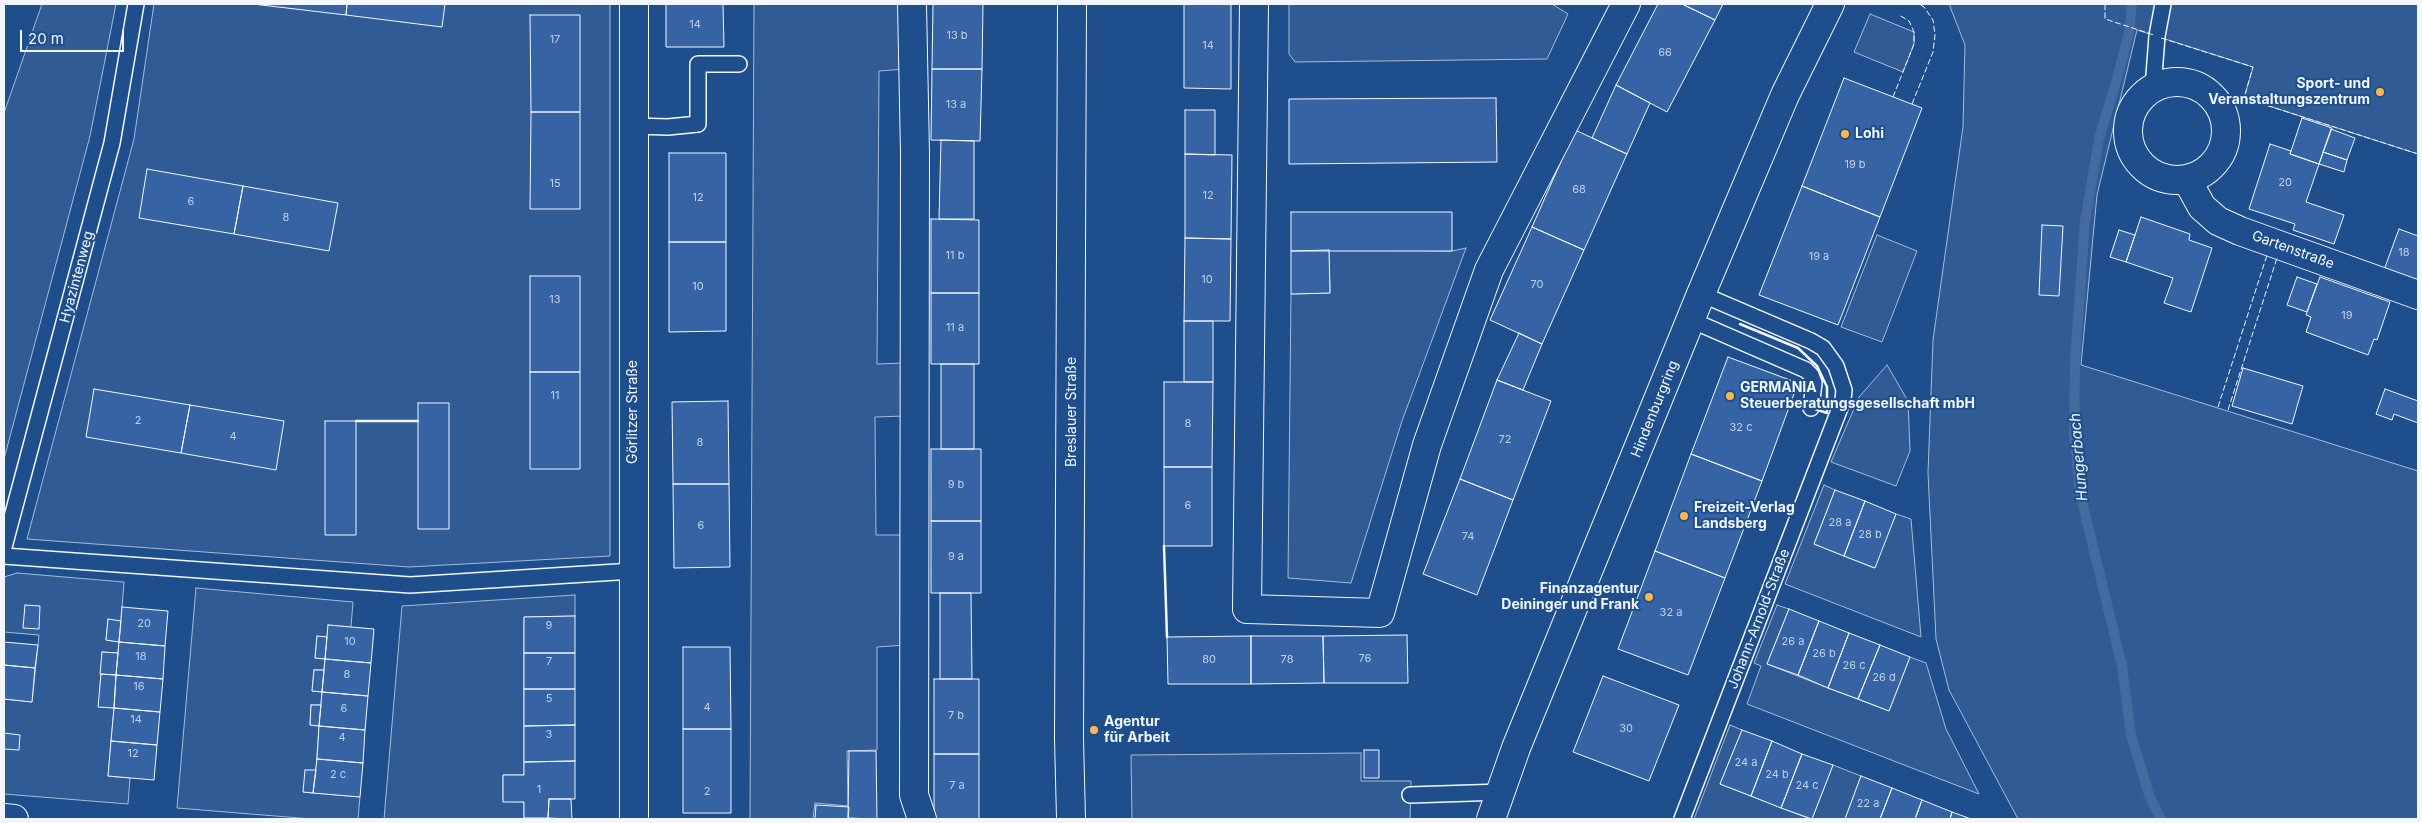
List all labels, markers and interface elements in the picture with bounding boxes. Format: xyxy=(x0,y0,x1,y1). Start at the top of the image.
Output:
house number: 14 xyxy=(689,18,701,32)
scale bar xyxy=(22,20,126,52)
text: 20 m xyxy=(28,29,64,48)
house number: 13 b xyxy=(946,29,968,43)
house number: 17 xyxy=(550,33,560,47)
house number: 14 xyxy=(1202,39,1214,53)
house number: 66 xyxy=(1658,46,1672,60)
place label: Sport- und Veranstaltungszentrum xyxy=(2208,76,2370,108)
marker: Sport- und Veranstaltungszentrum xyxy=(2374,86,2386,98)
house number: 13 a xyxy=(946,98,966,112)
place label: Lohi xyxy=(1855,126,1884,142)
marker: Lohi xyxy=(1839,128,1851,140)
house number: 19 b xyxy=(1844,158,1866,172)
house number: 20 xyxy=(2278,176,2292,190)
house number: 15 xyxy=(549,177,561,191)
house number: 68 xyxy=(1572,183,1586,197)
house number: 12 xyxy=(1202,189,1214,203)
house number: 12 xyxy=(692,191,704,205)
house number: 6 xyxy=(188,195,194,209)
house number: 8 xyxy=(283,211,289,225)
street label: Gartenstraße xyxy=(2249,227,2337,273)
street label: Hyazintenweg xyxy=(57,229,97,325)
house number: 18 xyxy=(2398,246,2410,260)
house number: 11 b xyxy=(946,249,964,263)
house number: 19 a xyxy=(1809,250,1829,264)
house number: 10 xyxy=(1201,273,1213,287)
house number: 70 xyxy=(1531,278,1543,292)
house number: 10 xyxy=(692,280,704,294)
house number: 13 xyxy=(549,293,561,307)
house number: 19 xyxy=(2341,309,2353,323)
house number: 11 a xyxy=(946,321,964,335)
street label: Breslauer Straße xyxy=(1064,357,1080,467)
street label: Hindenburgring xyxy=(1628,358,1682,460)
street label: Görlitzer Straße xyxy=(625,360,641,464)
place label: GERMANIA Steuerberatungsgesellschaft mbH xyxy=(1740,380,1975,412)
house number: 11 xyxy=(551,389,559,403)
marker: GERMANIA Steuerberatungsgesellschaft mbH xyxy=(1724,390,1736,402)
water label: Hungerbach xyxy=(2066,412,2092,502)
house number: 2 xyxy=(135,414,141,428)
house number: 8 xyxy=(1185,417,1191,431)
house number: 32 c xyxy=(1730,421,1752,435)
house number: 4 xyxy=(229,430,237,444)
house number: 72 xyxy=(1499,433,1511,447)
house number: 8 xyxy=(697,436,703,450)
house number: 9 b xyxy=(948,478,964,492)
house number: 6 xyxy=(1185,499,1191,513)
place label: Freizeit-Verlag Landsberg xyxy=(1694,500,1795,532)
marker: Freizeit-Verlag Landsberg xyxy=(1678,510,1690,522)
house number: 28 a xyxy=(1829,516,1851,530)
house number: 6 xyxy=(698,519,704,533)
house number: 28 b xyxy=(1858,528,1882,542)
house number: 74 xyxy=(1462,530,1474,544)
street label: Johann-Arnold-Straße xyxy=(1725,547,1793,691)
house number: 9 a xyxy=(948,550,964,564)
place label: Finanzagentur Deininger und Frank xyxy=(1501,581,1639,614)
marker: Finanzagentur Deininger und Frank xyxy=(1643,591,1655,603)
house number: 32 a xyxy=(1660,606,1682,620)
house number: 20 xyxy=(137,617,151,631)
house number: 9 xyxy=(546,619,552,633)
house number: 10 xyxy=(344,635,356,649)
house number: 26 a xyxy=(1782,635,1804,649)
house number: 26 b xyxy=(1812,647,1836,661)
house number: 18 xyxy=(135,650,147,664)
house number: 76 xyxy=(1359,652,1371,666)
house number: 80 xyxy=(1202,653,1216,667)
house number: 78 xyxy=(1281,653,1293,667)
house number: 7 xyxy=(546,655,552,669)
house number: 26 c xyxy=(1843,659,1865,673)
house number: 8 xyxy=(344,668,350,682)
house number: 26 d xyxy=(1872,671,1896,685)
house number: 16 xyxy=(133,680,145,694)
house number: 5 xyxy=(546,692,552,706)
house number: 4 xyxy=(703,701,711,715)
house number: 6 xyxy=(341,702,347,716)
house number: 7 b xyxy=(948,709,964,723)
house number: 14 xyxy=(130,713,142,727)
place label: Agentur für Arbeit xyxy=(1104,714,1170,746)
house number: 30 xyxy=(1619,722,1633,736)
marker: Agentur für Arbeit xyxy=(1088,724,1100,736)
house number: 3 xyxy=(546,728,552,742)
house number: 4 xyxy=(338,731,346,745)
house number: 12 xyxy=(127,747,139,761)
house number: 24 a xyxy=(1735,756,1757,770)
house number: 2 c xyxy=(330,768,346,782)
house number: 24 b xyxy=(1765,768,1789,782)
house number: 7 a xyxy=(949,779,965,793)
house number: 24 c xyxy=(1795,779,1819,793)
house number: 1 xyxy=(537,783,541,797)
house number: 2 xyxy=(704,785,710,799)
house number: 22 a xyxy=(1857,797,1879,811)

